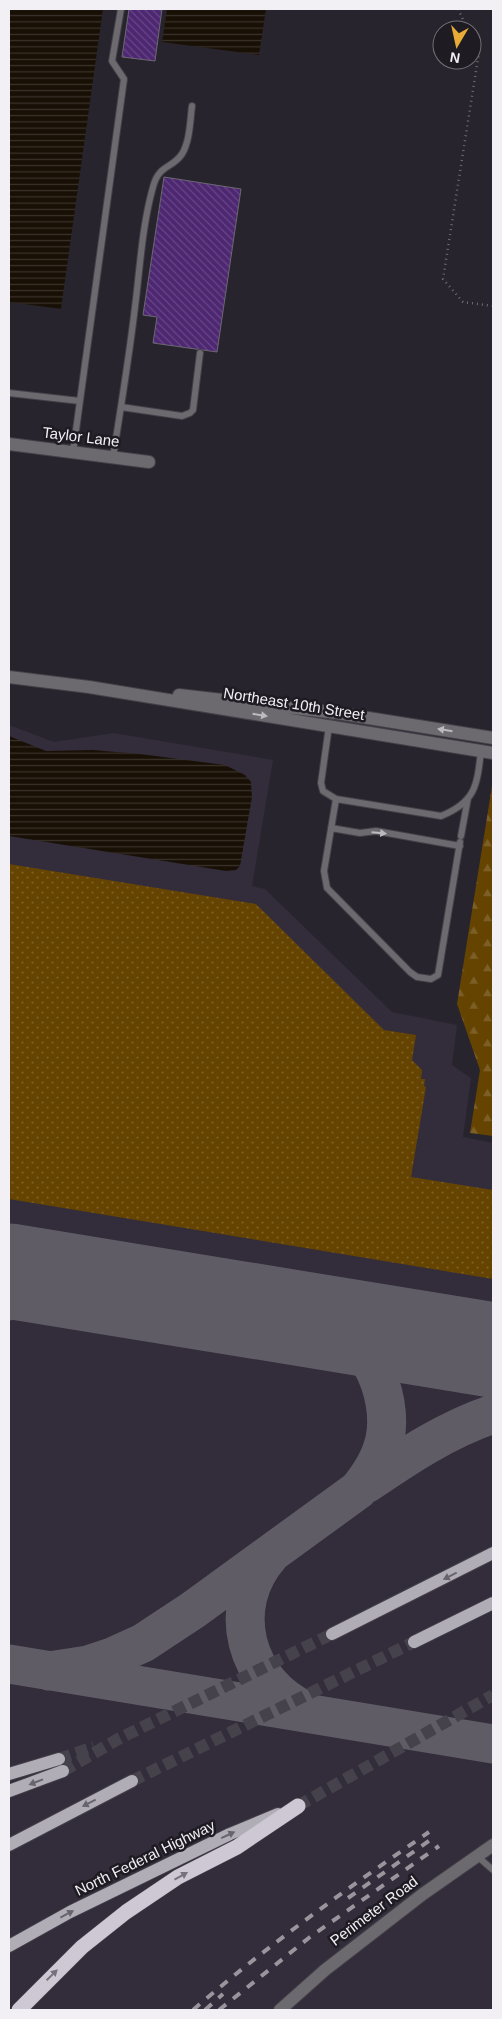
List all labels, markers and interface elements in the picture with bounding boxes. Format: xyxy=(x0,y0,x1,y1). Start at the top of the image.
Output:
north arrow xyxy=(432,20,482,70)
text: N xyxy=(449,49,461,67)
street label: Taylor Lane xyxy=(42,423,121,450)
street label: Northeast 10th Street xyxy=(222,684,367,723)
one-way arrow xyxy=(253,712,269,720)
one-way arrow xyxy=(437,725,453,733)
one-way arrow xyxy=(371,829,387,837)
one-way arrow xyxy=(443,1572,457,1580)
one-way arrow xyxy=(29,1778,43,1786)
one-way arrow xyxy=(82,1799,96,1807)
street label: North Federal Highway xyxy=(72,1816,218,1899)
one-way arrow xyxy=(221,1831,236,1839)
one-way arrow xyxy=(174,1872,188,1881)
street label: Perimeter Road xyxy=(327,1872,421,1949)
one-way arrow xyxy=(60,1910,74,1918)
one-way arrow xyxy=(46,1969,58,1981)

